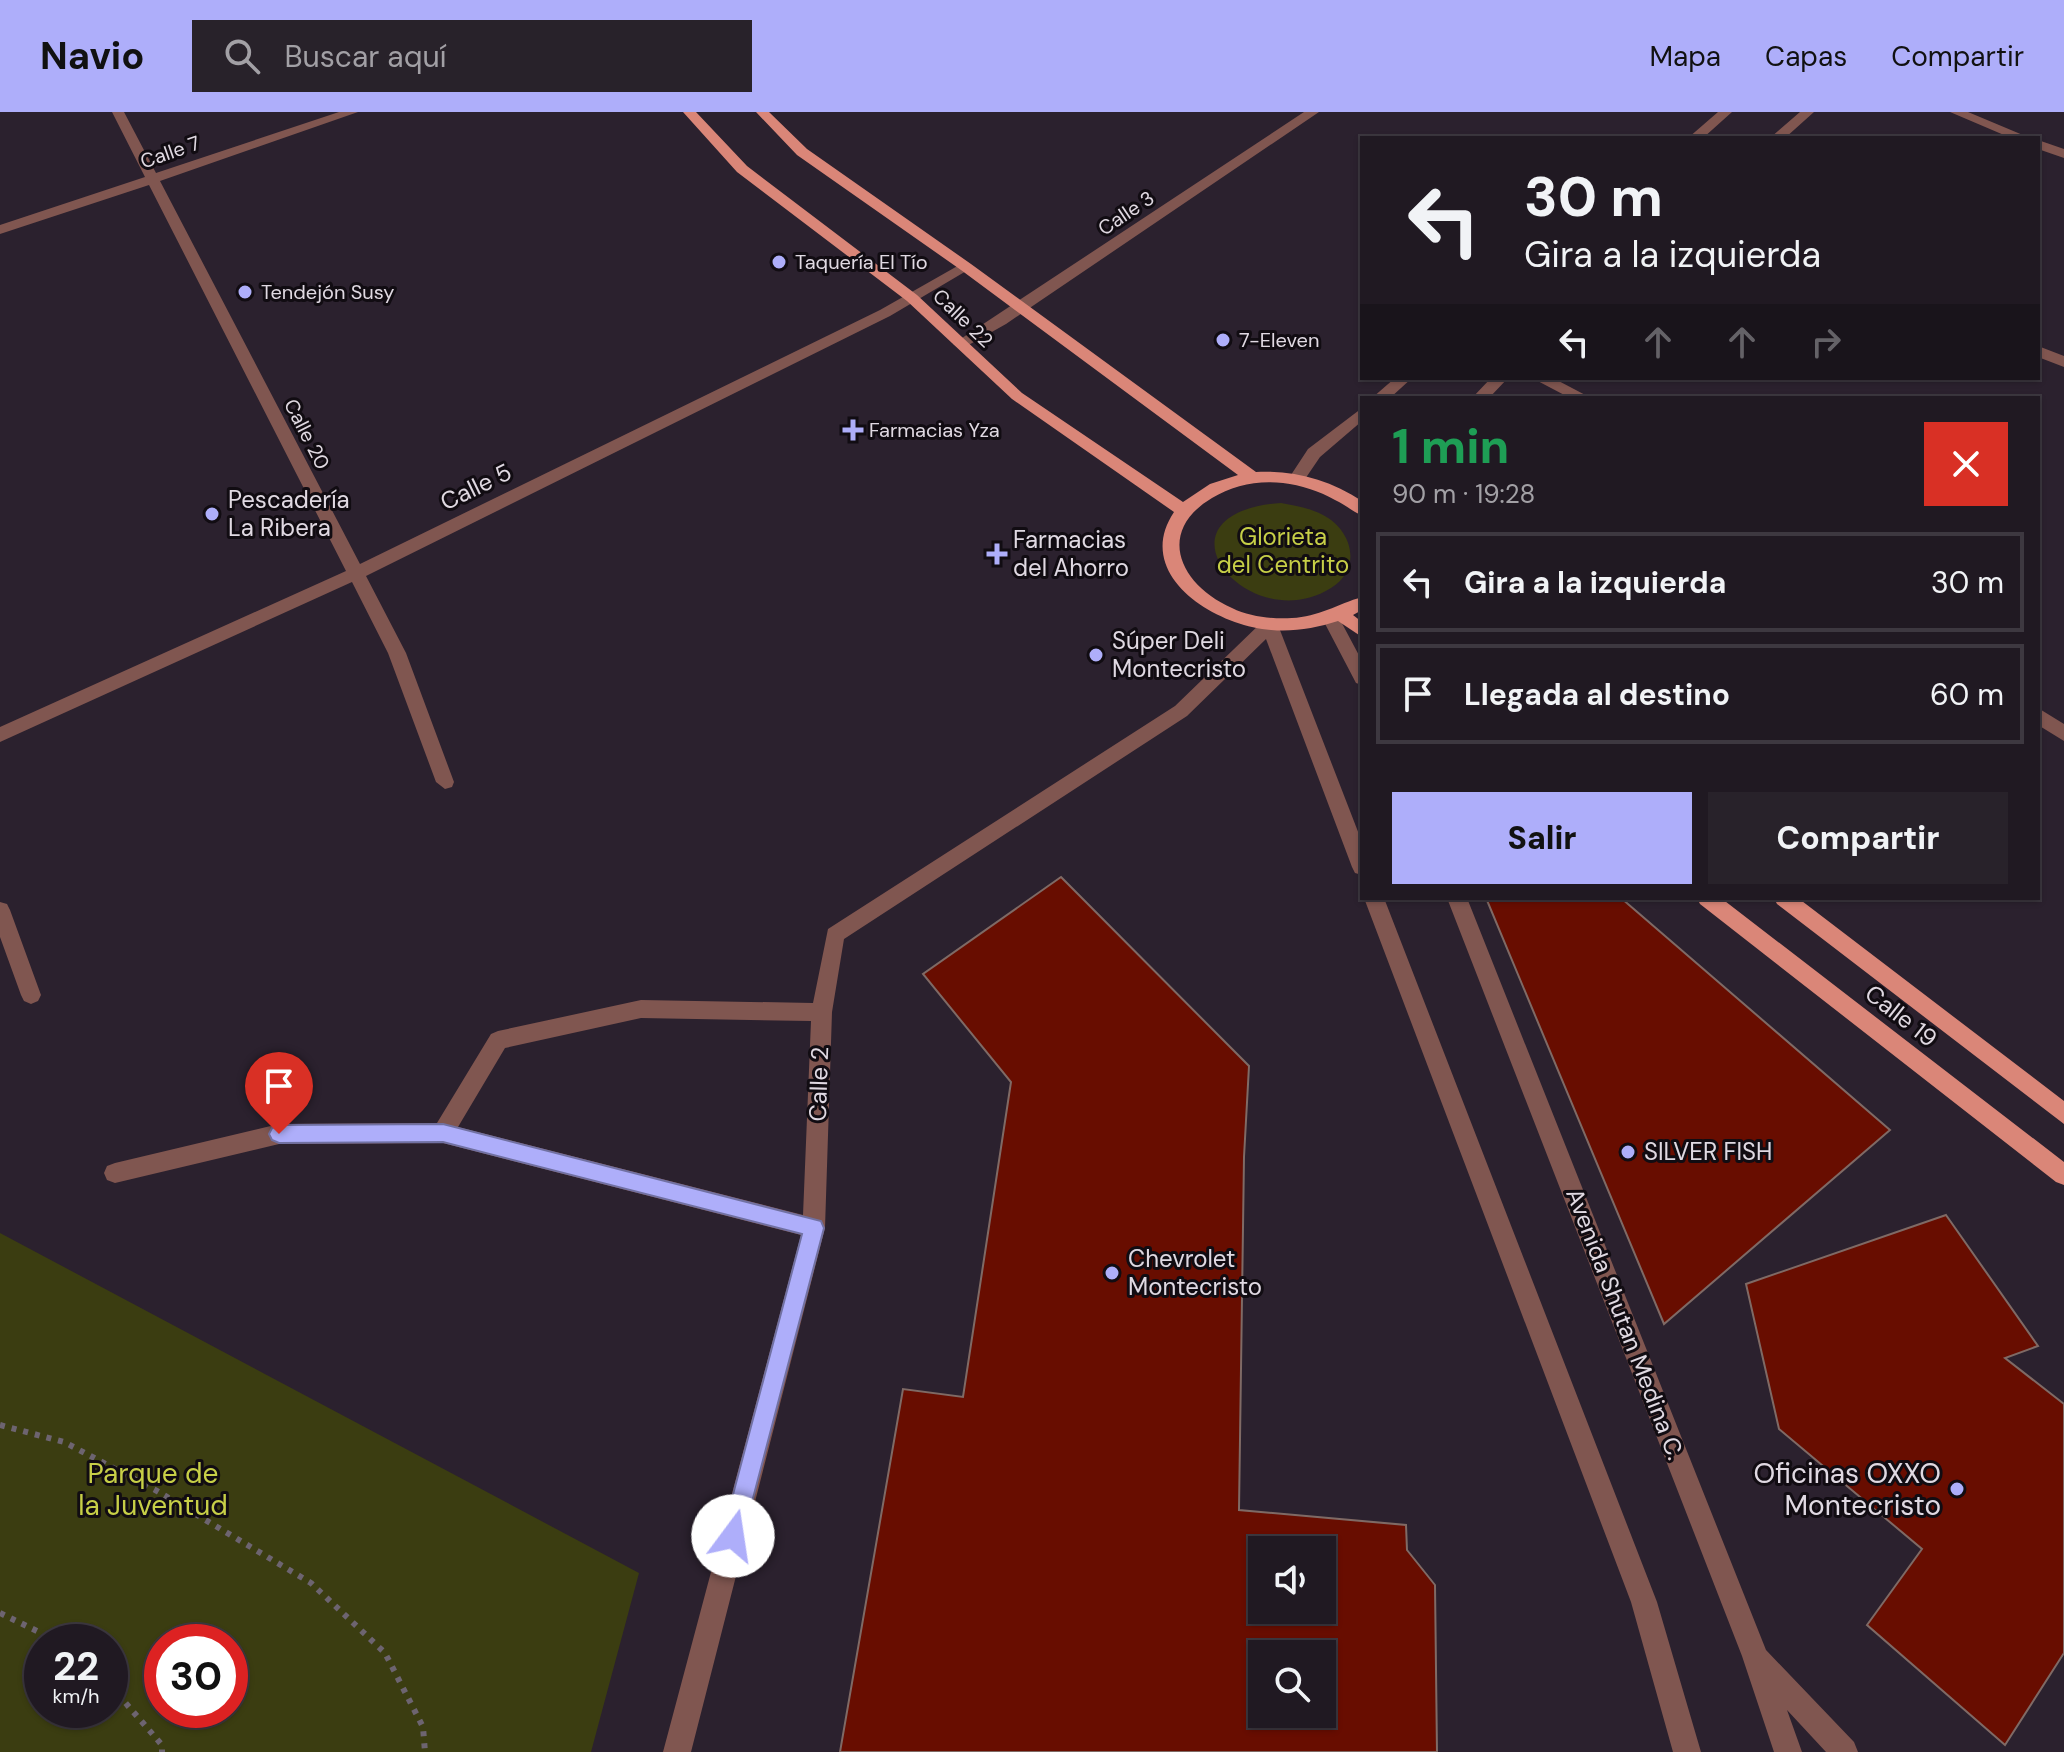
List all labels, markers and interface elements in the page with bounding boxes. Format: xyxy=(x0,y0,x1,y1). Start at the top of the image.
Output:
search box xyxy=(192,20,752,92)
text: Navio xyxy=(40,31,144,81)
icon: search xyxy=(220,34,264,78)
text: Buscar aquí xyxy=(284,37,446,76)
text: Mapa xyxy=(1650,38,1721,75)
text: Capas xyxy=(1765,38,1847,75)
text: Compartir xyxy=(1891,38,2024,75)
street label: Calle 7 xyxy=(137,130,203,174)
text: 30 m xyxy=(1524,160,1663,233)
icon: left xyxy=(1392,168,1496,272)
street label: Calle 3 xyxy=(1093,185,1159,241)
text: Gira a la izquierda xyxy=(1524,231,1821,278)
place label: Taquería El Tío xyxy=(795,249,928,275)
marker: Taquería El Tío xyxy=(770,253,788,271)
place label: Tendejón Susy xyxy=(261,279,394,305)
marker: Tendejón Susy xyxy=(236,283,254,301)
street label: Calle 22 xyxy=(927,283,999,353)
icon: left xyxy=(1552,320,1596,364)
icon: ahead xyxy=(1636,320,1680,364)
icon: ahead xyxy=(1720,320,1764,364)
icon: right xyxy=(1804,320,1848,364)
place label: 7-Eleven xyxy=(1239,327,1319,353)
marker: 7-Eleven xyxy=(1214,331,1232,349)
street label: Calle 20 xyxy=(278,394,336,474)
text: 1 min xyxy=(1392,415,1509,478)
place label: Farmacias Yza xyxy=(869,417,1000,443)
marker: Farmacias Yza xyxy=(844,421,862,439)
button: close xyxy=(1924,422,2008,506)
street label: Calle 5 xyxy=(435,456,517,517)
text: 90 m · 19:28 xyxy=(1392,477,1535,511)
place label: Pescadería La Ribera xyxy=(228,484,350,543)
marker: Pescadería La Ribera xyxy=(203,505,221,523)
park label: Glorieta del Centrito xyxy=(1217,521,1349,580)
place label: Farmacias del Ahorro xyxy=(1013,524,1129,583)
marker: Farmacias del Ahorro xyxy=(988,545,1006,563)
icon: left xyxy=(1396,560,1440,604)
text: Gira a la izquierda xyxy=(1464,563,1726,602)
text: 30 m xyxy=(1931,563,2004,602)
place label: Súper Deli Montecristo xyxy=(1112,625,1246,684)
marker: Súper Deli Montecristo xyxy=(1087,646,1105,664)
icon: arrive xyxy=(1396,672,1440,716)
text: Llegada al destino xyxy=(1464,675,1730,714)
text: 60 m xyxy=(1930,675,2004,714)
button: Salir xyxy=(1392,792,1692,884)
button: Compartir xyxy=(1708,792,2008,884)
street label: Calle 19 xyxy=(1859,978,1944,1054)
street label: Calle 2 xyxy=(802,1046,835,1122)
pin xyxy=(245,1052,313,1134)
icon: arrive xyxy=(257,1064,301,1108)
place label: SILVER FISH xyxy=(1644,1136,1772,1167)
marker: SILVER FISH xyxy=(1619,1143,1637,1161)
street label: Avenida Shutan Medina C. xyxy=(1559,1184,1692,1464)
place label: Chevrolet Montecristo xyxy=(1128,1243,1262,1302)
marker: Chevrolet Montecristo xyxy=(1103,1264,1121,1282)
park label: Parque de la Juventud xyxy=(78,1455,228,1524)
place label: Oficinas OXXO Montecristo xyxy=(1754,1455,1941,1524)
marker: Oficinas OXXO Montecristo xyxy=(1948,1480,1966,1498)
position arrow xyxy=(691,1494,775,1578)
map controls xyxy=(1248,1536,1336,1728)
button: sound xyxy=(1248,1536,1336,1624)
speed limit sign: 30 xyxy=(144,1624,248,1728)
text: 22 xyxy=(53,1640,99,1692)
button: search xyxy=(1248,1640,1336,1728)
text: km/h xyxy=(52,1683,100,1709)

